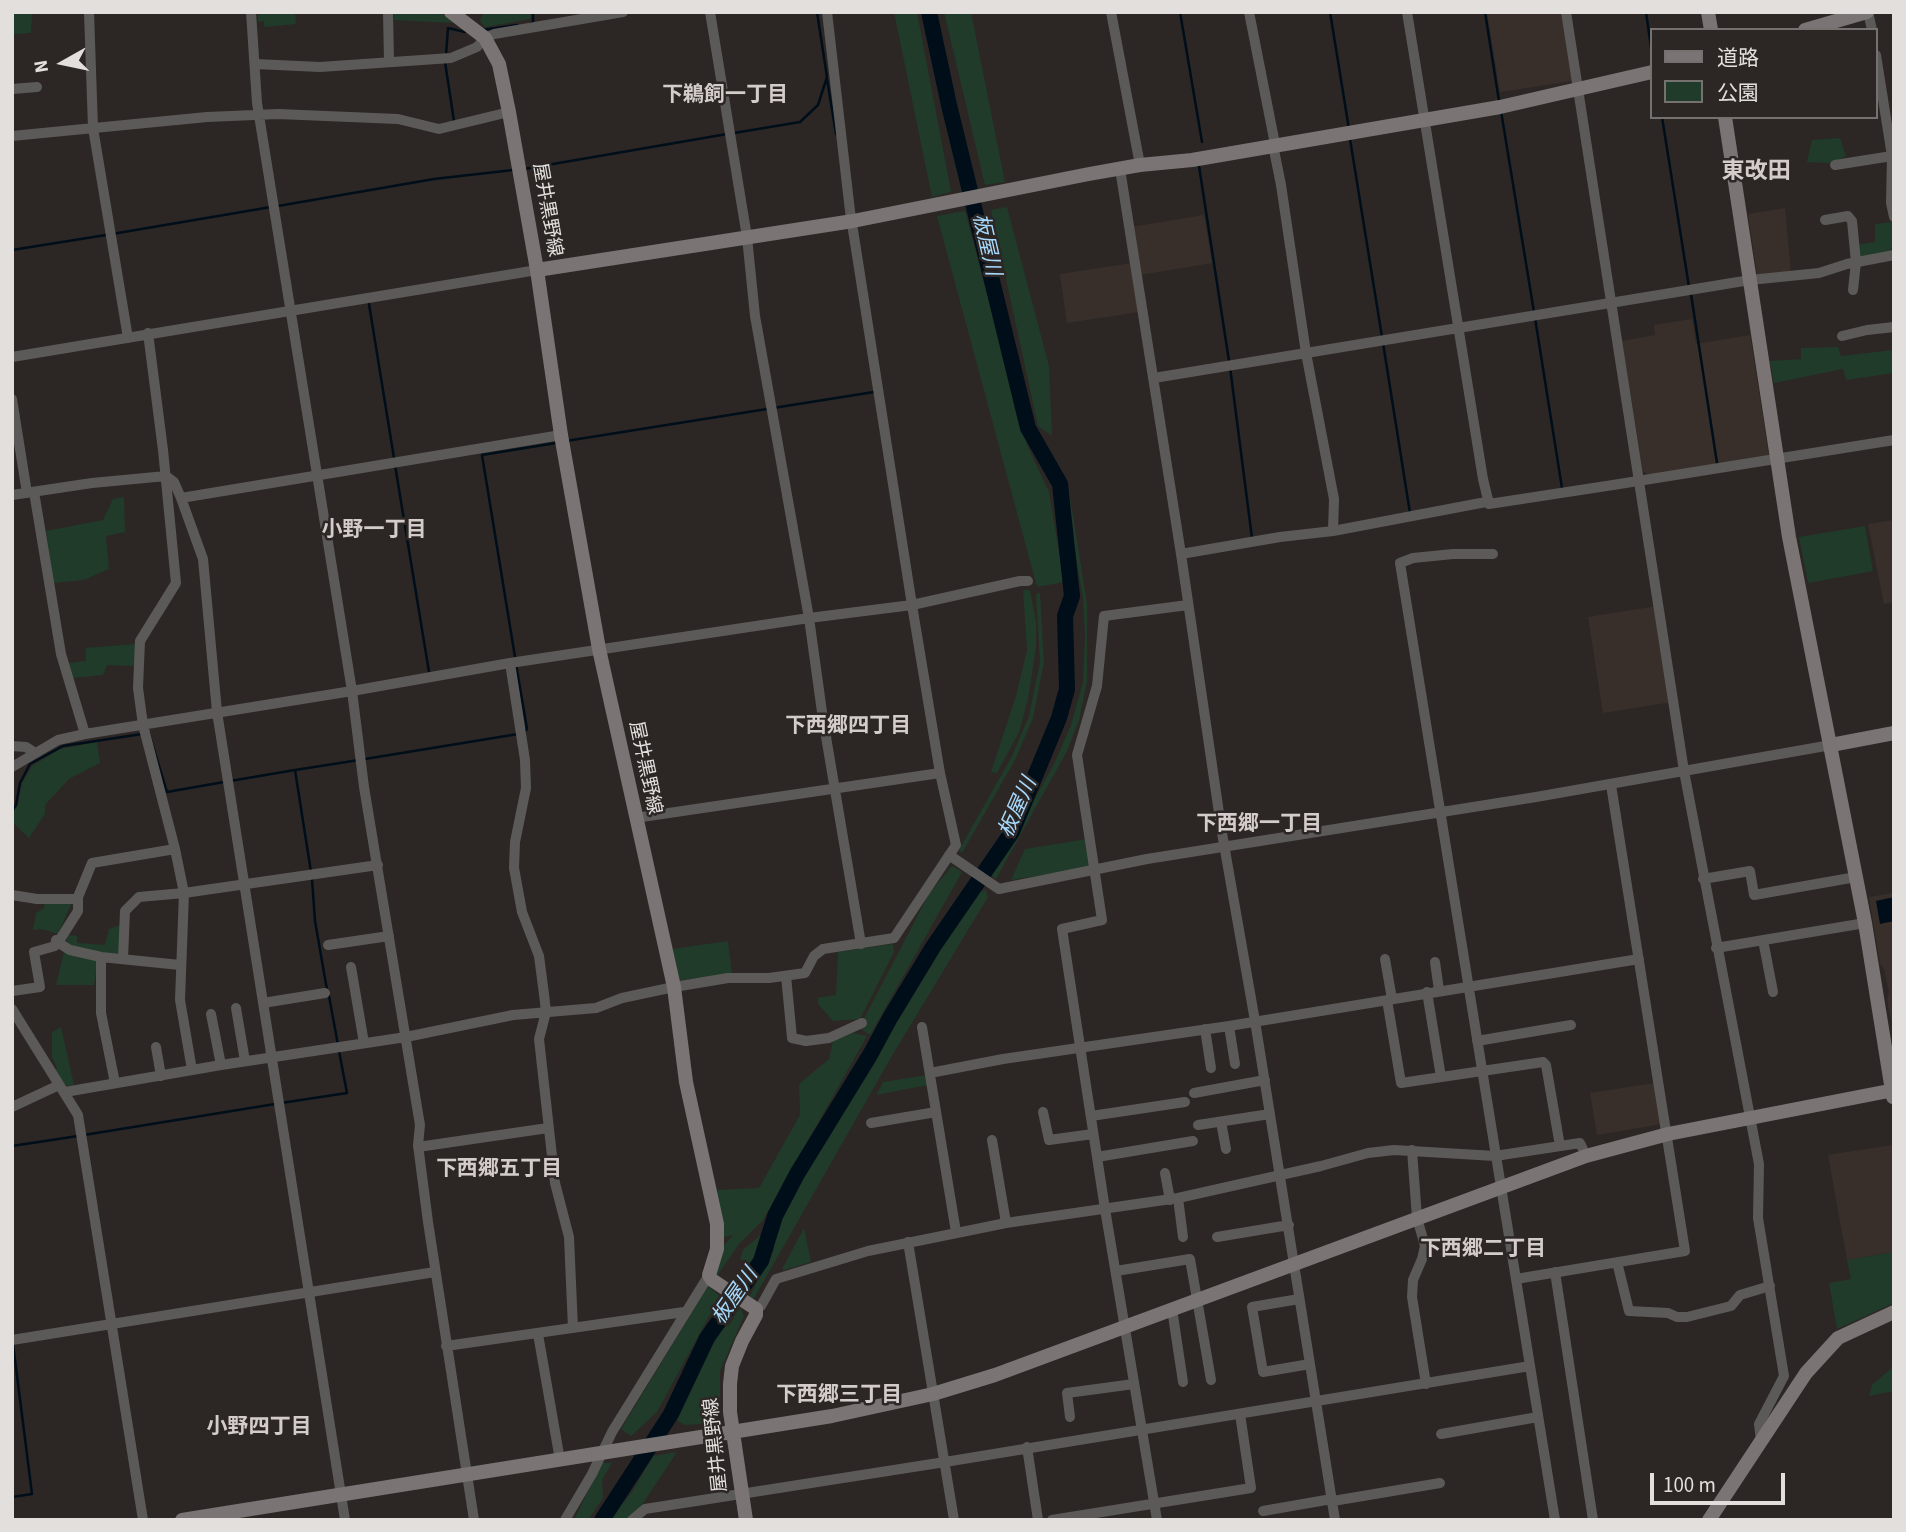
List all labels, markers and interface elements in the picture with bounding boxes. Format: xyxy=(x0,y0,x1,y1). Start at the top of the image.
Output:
north arrow xyxy=(28,28,98,98)
legend xyxy=(1650,28,1878,119)
text: 道路 xyxy=(1717,43,1759,73)
text: N xyxy=(27,58,56,75)
text: 公園 xyxy=(1717,78,1759,108)
district label: 下鵜飼一丁目 xyxy=(662,83,788,109)
district label: 東改田 xyxy=(1722,159,1790,187)
street label: 屋井黒野線 xyxy=(527,161,565,259)
water label: 板屋川 xyxy=(966,211,1004,279)
district label: 小野一丁目 xyxy=(322,518,426,544)
district label: 下西郷四丁目 xyxy=(785,714,911,740)
street label: 屋井黒野線 xyxy=(623,719,665,817)
water label: 板屋川 xyxy=(995,774,1043,842)
district label: 下西郷一丁目 xyxy=(1196,812,1322,838)
district label: 下西郷五丁目 xyxy=(436,1157,562,1183)
district label: 下西郷二丁目 xyxy=(1420,1237,1546,1263)
water label: 板屋川 xyxy=(708,1264,764,1330)
district label: 下西郷三丁目 xyxy=(776,1383,902,1409)
street label: 屋井黒野線 xyxy=(701,1397,733,1493)
district label: 小野四丁目 xyxy=(207,1415,311,1441)
scale bar xyxy=(1654,1458,1789,1502)
text: 100 m xyxy=(1663,1470,1716,1500)

